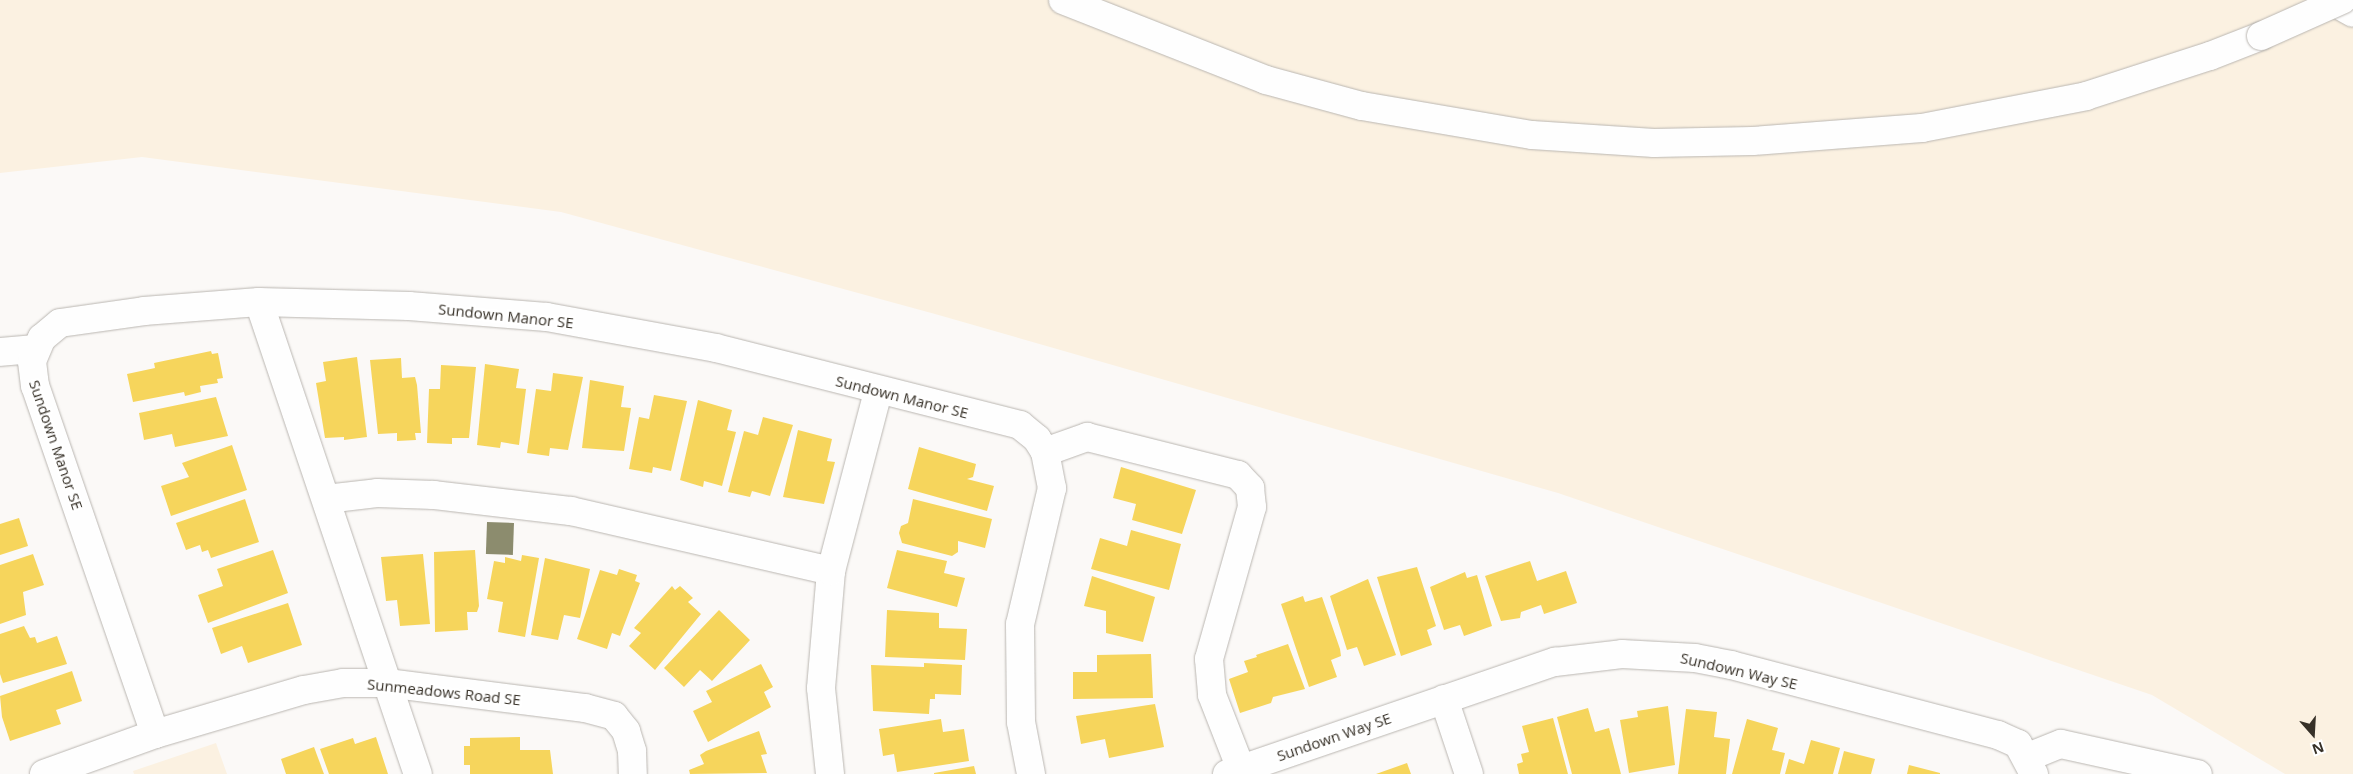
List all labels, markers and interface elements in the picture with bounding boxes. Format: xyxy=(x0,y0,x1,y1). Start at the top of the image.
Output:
street label: Sundown Manor SE xyxy=(437,300,575,332)
street label: Sundown Manor SE xyxy=(834,372,970,422)
street label: Sundown Manor SE xyxy=(25,378,87,512)
street label: Sundown Way SE xyxy=(1679,649,1799,693)
street label: Sunmeadows Road SE xyxy=(366,675,522,709)
street label: Sundown Way SE xyxy=(1274,709,1394,765)
north arrow xyxy=(2288,709,2338,759)
text: N xyxy=(2310,738,2327,759)

